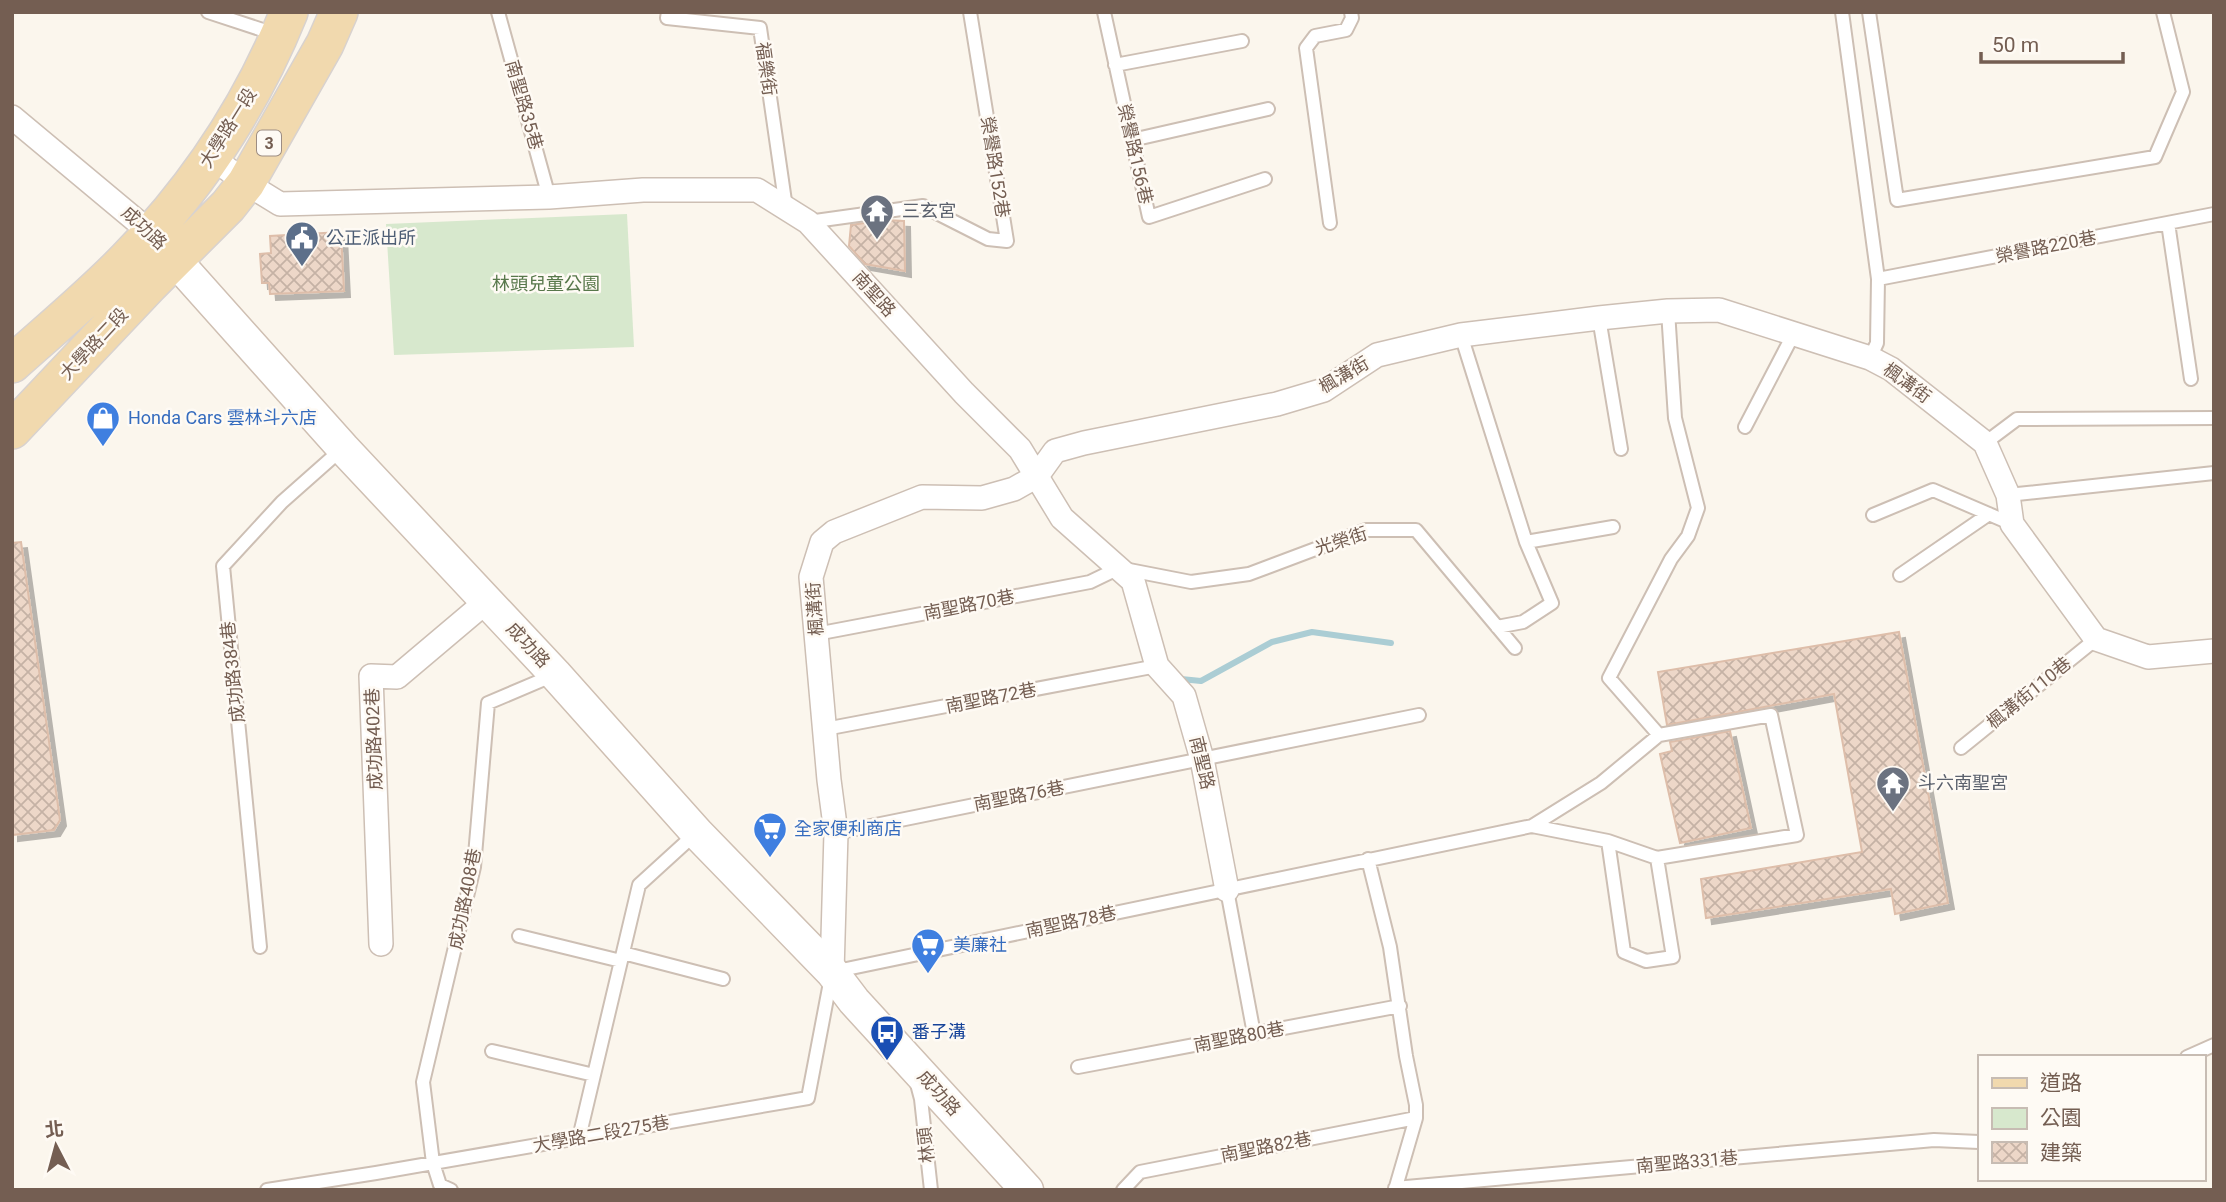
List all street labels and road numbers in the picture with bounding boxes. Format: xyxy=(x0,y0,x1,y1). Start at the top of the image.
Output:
street label: 福樂街 xyxy=(752,41,781,97)
street label: 南聖路35巷 xyxy=(502,58,547,152)
street label: 大學路一段 xyxy=(195,84,260,171)
street label: 榮譽路156巷 xyxy=(1114,102,1157,206)
street label: 榮譽路152巷 xyxy=(977,115,1014,219)
road number: 3 xyxy=(257,130,281,155)
street label: 成功路 xyxy=(117,202,171,254)
street label: 榮譽路220巷 xyxy=(1994,226,2098,267)
street label: 南聖路 xyxy=(849,267,900,321)
street label: 大學路二段 xyxy=(55,304,132,384)
street label: 楓溝街 xyxy=(1315,352,1372,397)
street label: 楓溝街 xyxy=(1879,358,1935,407)
street label: 光榮街 xyxy=(1312,522,1370,559)
street label: 楓溝街 xyxy=(802,581,827,637)
street label: 南聖路70巷 xyxy=(922,585,1016,624)
street label: 成功路 xyxy=(502,618,554,672)
street label: 成功路384巷 xyxy=(217,620,248,724)
street label: 楓溝街110巷 xyxy=(1982,652,2075,733)
street label: 南聖路72巷 xyxy=(944,678,1038,717)
street label: 成功路402巷 xyxy=(361,688,386,791)
street label: 南聖路 xyxy=(1186,734,1219,792)
street label: 南聖路76巷 xyxy=(972,776,1066,815)
street label: 成功路408巷 xyxy=(444,847,485,951)
street label: 南聖路78巷 xyxy=(1024,902,1118,941)
street label: 南聖路80巷 xyxy=(1192,1017,1286,1056)
street label: 成功路 xyxy=(914,1066,965,1120)
street label: 大學路二段275巷 xyxy=(531,1111,671,1156)
street label: 林頭 xyxy=(913,1126,938,1164)
street label: 南聖路82巷 xyxy=(1219,1127,1313,1166)
street label: 南聖路331巷 xyxy=(1635,1147,1739,1176)

